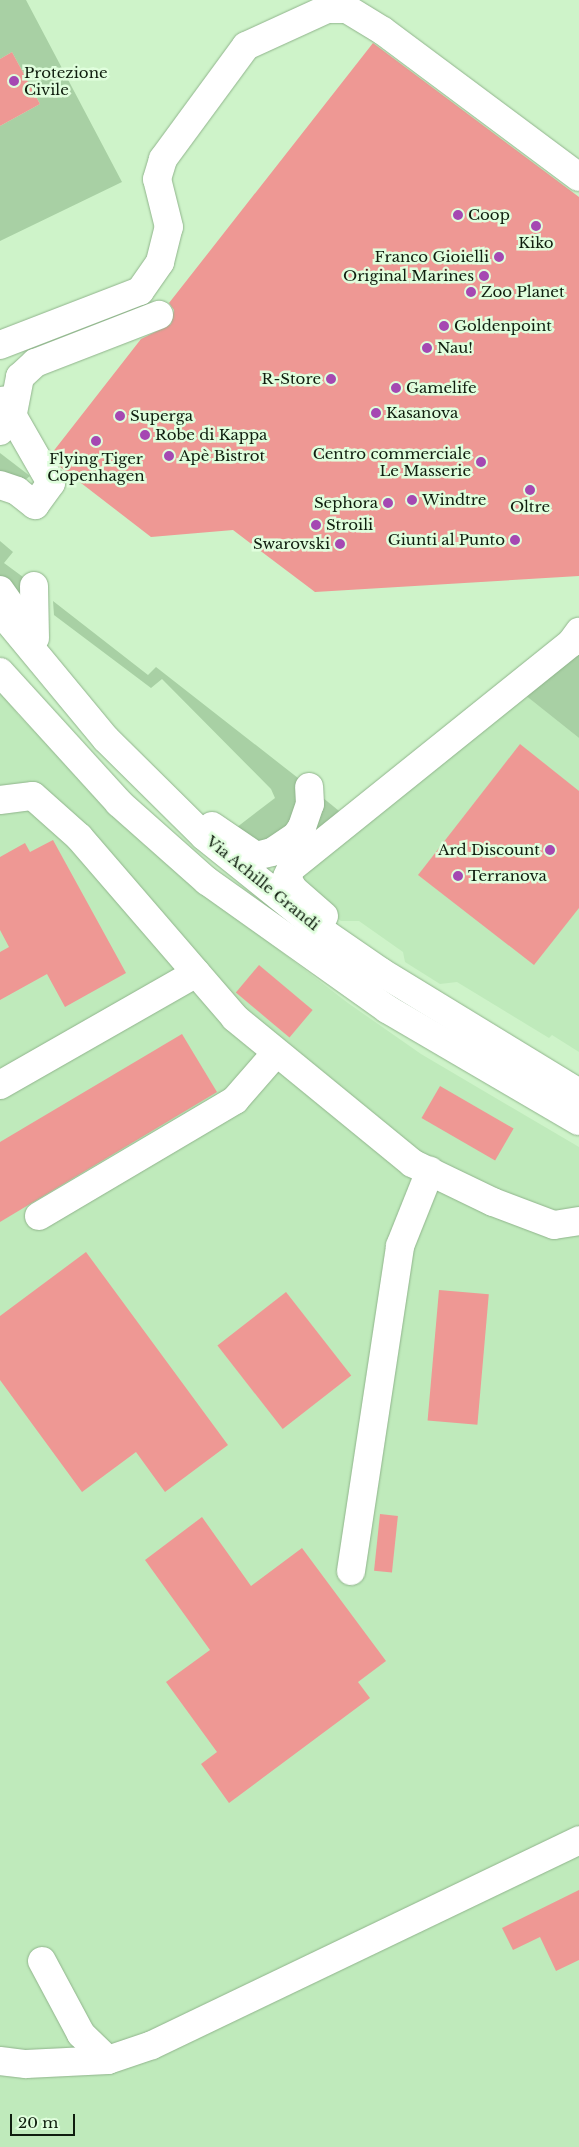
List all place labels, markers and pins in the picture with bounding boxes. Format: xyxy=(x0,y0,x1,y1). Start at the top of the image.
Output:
place label: Protezione Civile xyxy=(24,63,108,98)
marker: Protezione Civile xyxy=(8,75,20,87)
place label: Coop xyxy=(468,206,510,224)
marker: Coop xyxy=(452,209,464,221)
marker: Kiko xyxy=(530,220,542,232)
place label: Kiko xyxy=(518,234,554,252)
place label: Franco Gioielli xyxy=(375,248,489,266)
marker: Franco Gioielli xyxy=(493,251,505,263)
place label: Original Marines xyxy=(343,267,474,285)
marker: Original Marines xyxy=(478,270,490,282)
place label: Zoo Planet xyxy=(481,283,565,301)
marker: Zoo Planet xyxy=(465,286,477,298)
place label: Goldenpoint xyxy=(454,317,552,335)
marker: Goldenpoint xyxy=(438,320,450,332)
place label: Nau! xyxy=(437,339,473,357)
marker: Nau! xyxy=(421,342,433,354)
place label: R-Store xyxy=(262,370,321,388)
marker: R-Store xyxy=(325,373,337,385)
place label: Gamelife xyxy=(406,379,477,397)
marker: Gamelife xyxy=(390,382,402,394)
place label: Kasanova xyxy=(386,404,458,422)
place label: Superga xyxy=(130,407,193,425)
marker: Kasanova xyxy=(370,407,382,419)
marker: Superga xyxy=(114,410,126,422)
place label: Robe di Kappa xyxy=(155,426,267,444)
marker: Robe di Kappa xyxy=(139,429,151,441)
marker: Flying Tiger Copenhagen xyxy=(90,435,102,447)
place label: Centro commerciale Le Masserie xyxy=(313,444,471,479)
place label: Apè Bistrot xyxy=(179,447,265,465)
place label: Flying Tiger Copenhagen xyxy=(47,449,145,484)
marker: Apè Bistrot xyxy=(163,450,175,462)
marker: Centro commerciale Le Masserie xyxy=(475,456,487,468)
marker: Oltre xyxy=(524,484,536,496)
place label: Windtre xyxy=(422,491,486,509)
place label: Sephora xyxy=(314,494,378,512)
marker: Windtre xyxy=(406,494,418,506)
marker: Sephora xyxy=(382,497,394,509)
place label: Oltre xyxy=(510,498,550,516)
place label: Stroili xyxy=(326,516,373,534)
marker: Stroili xyxy=(310,519,322,531)
place label: Giunti al Punto xyxy=(388,531,505,549)
marker: Giunti al Punto xyxy=(509,534,521,546)
place label: Swarovski xyxy=(253,535,330,553)
marker: Swarovski xyxy=(334,538,346,550)
place label: Ard Discount xyxy=(438,841,540,859)
marker: Ard Discount xyxy=(544,844,556,856)
place label: Terranova xyxy=(468,867,547,885)
marker: Terranova xyxy=(452,870,464,882)

